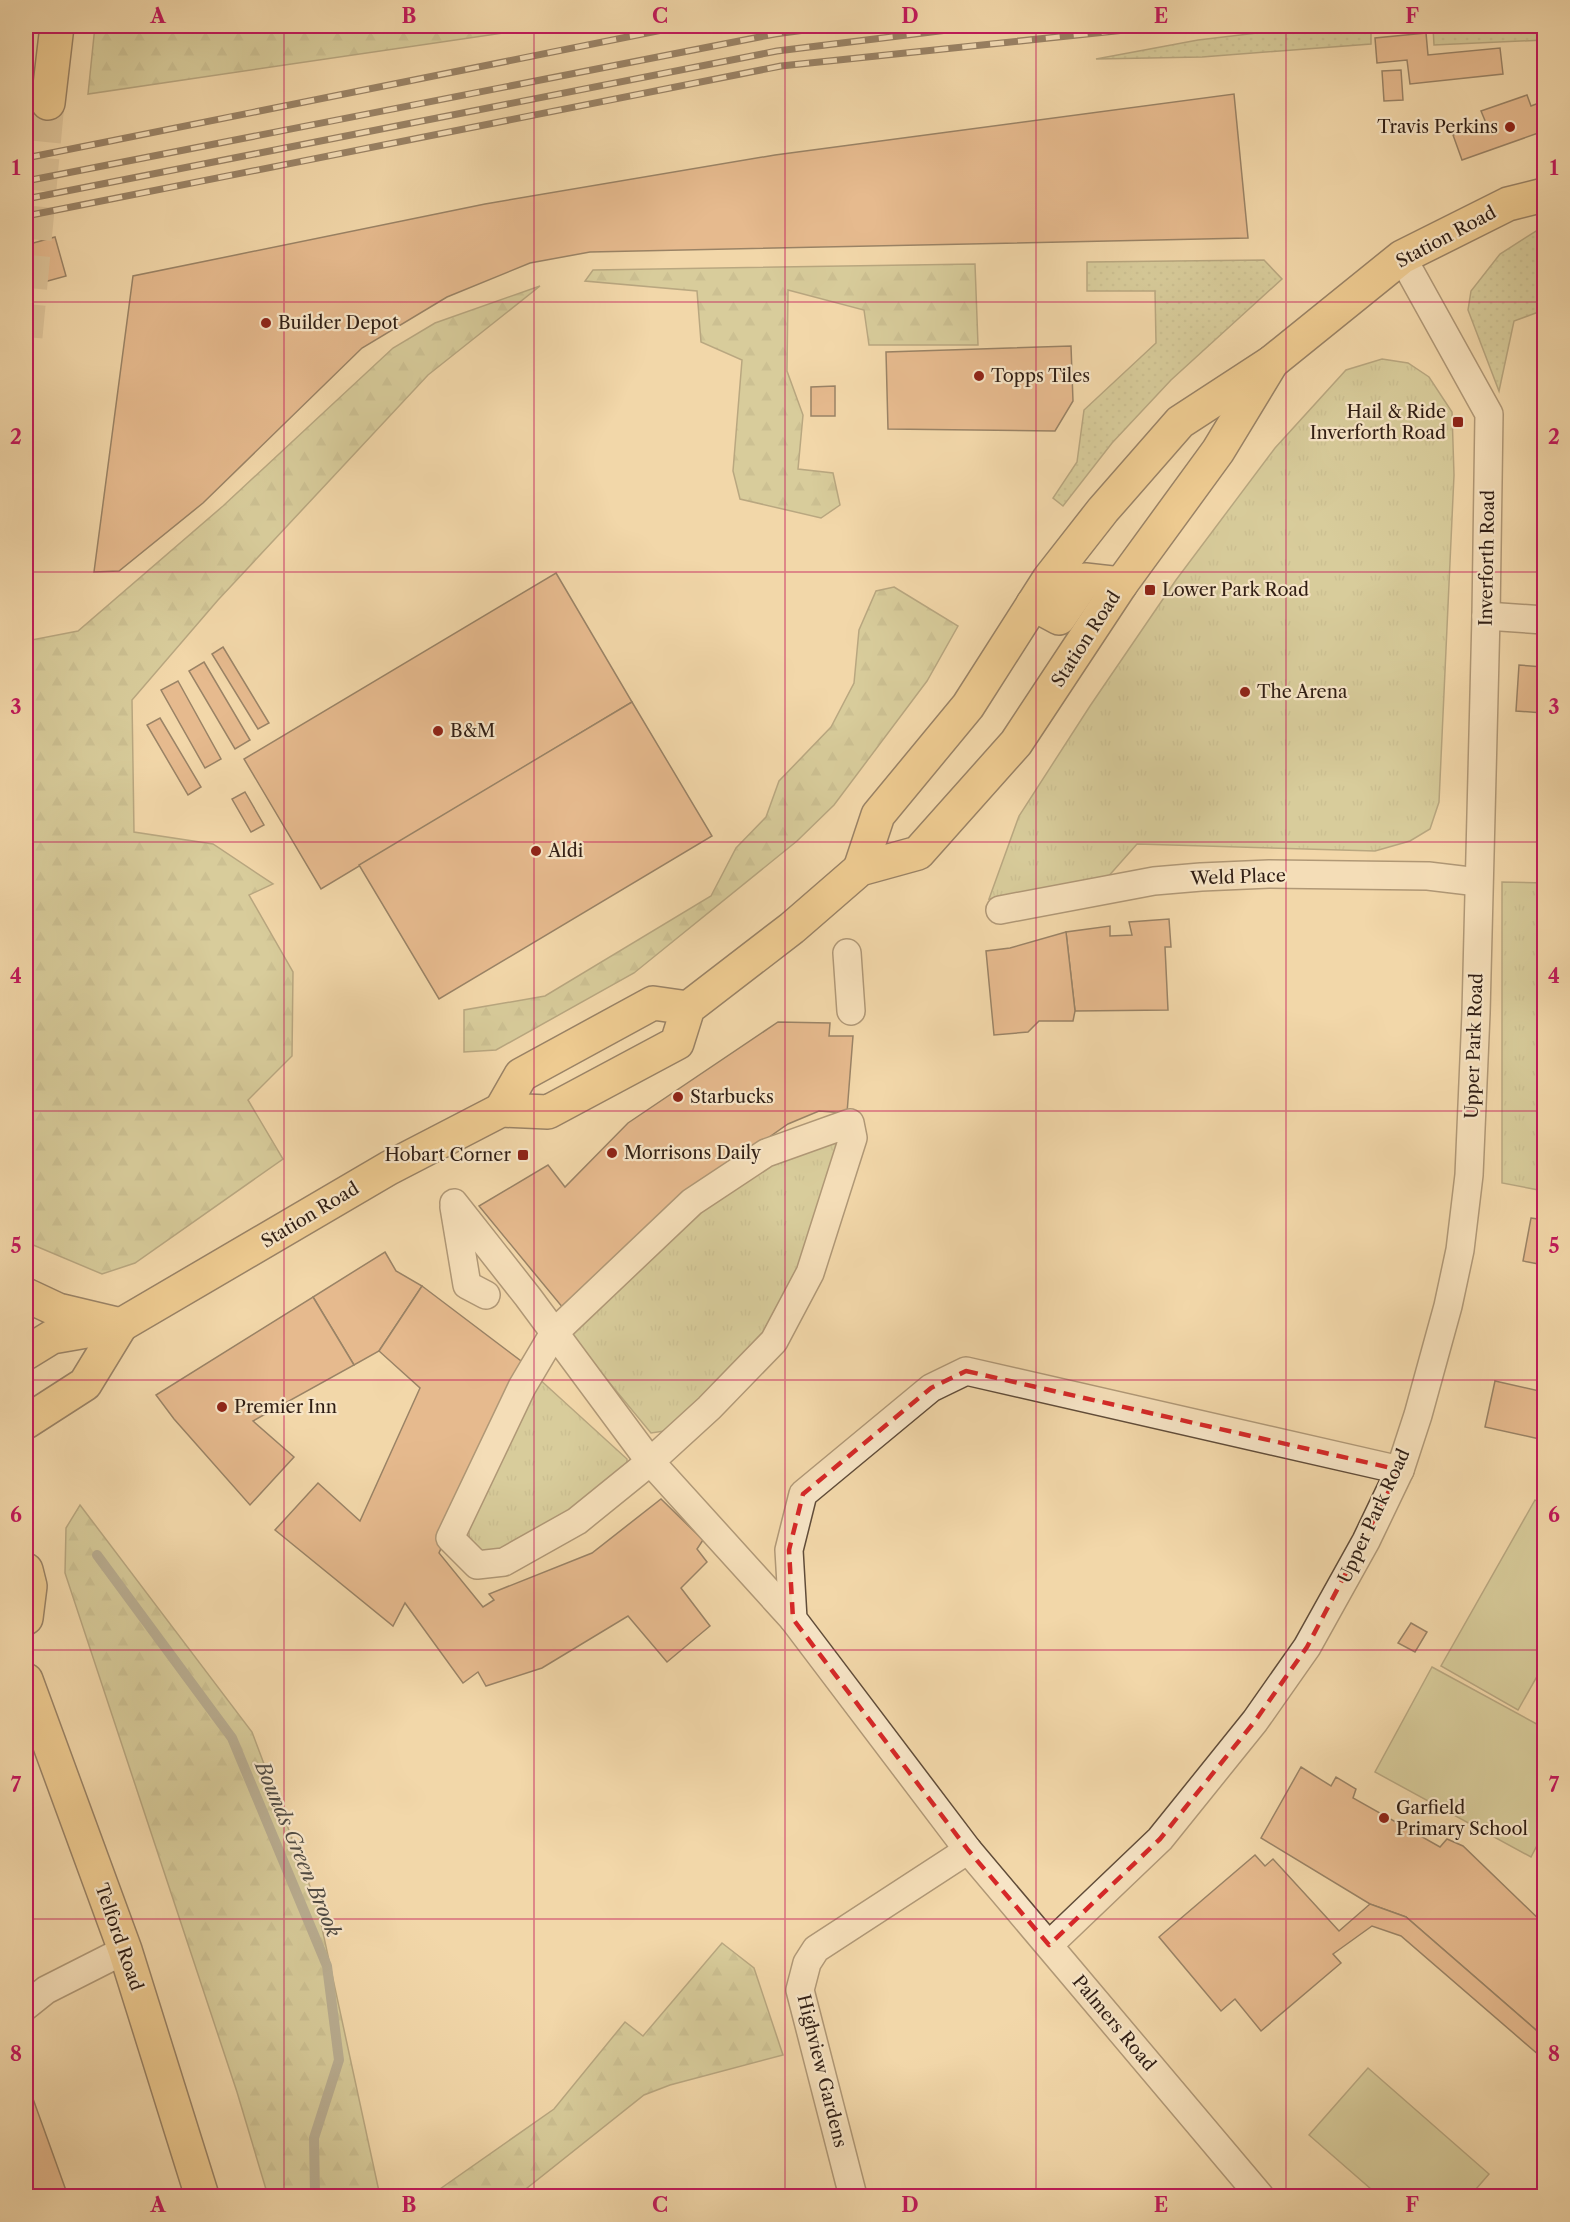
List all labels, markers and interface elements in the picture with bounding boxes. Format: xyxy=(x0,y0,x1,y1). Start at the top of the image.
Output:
text: A xyxy=(149,4,166,28)
text: B xyxy=(402,4,417,28)
text: C xyxy=(652,4,668,28)
text: D xyxy=(901,4,919,28)
text: E xyxy=(1154,4,1168,28)
text: F xyxy=(1405,4,1419,28)
place label: Travis Perkins xyxy=(1377,116,1498,138)
marker: Travis Perkins xyxy=(1503,120,1517,134)
text: 1 xyxy=(12,156,21,180)
text: 1 xyxy=(1550,156,1559,180)
street label: Station Road xyxy=(1392,201,1500,273)
place label: Builder Depot xyxy=(278,312,399,334)
marker: Builder Depot xyxy=(259,316,273,330)
place label: Topps Tiles xyxy=(991,365,1090,387)
marker: Topps Tiles xyxy=(972,369,986,383)
place label: Hail & Ride Inverforth Road xyxy=(1310,401,1446,444)
marker: Hail & Ride Inverforth Road xyxy=(1451,415,1465,429)
text: 2 xyxy=(10,425,22,449)
text: 2 xyxy=(1548,425,1560,449)
street label: Inverforth Road xyxy=(1475,490,1499,626)
place label: Lower Park Road xyxy=(1162,579,1309,601)
marker: Lower Park Road xyxy=(1143,583,1157,597)
street label: Station Road xyxy=(1047,587,1125,691)
place label: The Arena xyxy=(1257,681,1348,703)
marker: The Arena xyxy=(1238,685,1252,699)
text: 3 xyxy=(10,695,22,719)
text: 3 xyxy=(1548,695,1560,719)
place label: B&M xyxy=(450,720,495,742)
marker: B&M xyxy=(431,724,445,738)
place label: Aldi xyxy=(547,840,584,862)
marker: Aldi xyxy=(529,844,543,858)
street label: Weld Place xyxy=(1189,864,1286,890)
text: 4 xyxy=(10,964,22,988)
text: 4 xyxy=(1548,964,1560,988)
street label: Upper Park Road xyxy=(1460,973,1488,1119)
place label: Starbucks xyxy=(690,1086,774,1108)
marker: Starbucks xyxy=(671,1090,685,1104)
place label: Morrisons Daily xyxy=(624,1142,762,1164)
place label: Hobart Corner xyxy=(384,1144,511,1166)
marker: Morrisons Daily xyxy=(605,1146,619,1160)
marker: Hobart Corner xyxy=(516,1148,530,1162)
street label: Station Road xyxy=(257,1177,363,1253)
text: 5 xyxy=(10,1234,22,1258)
text: 5 xyxy=(1548,1234,1560,1258)
place label: Premier Inn xyxy=(234,1396,337,1418)
marker: Premier Inn xyxy=(215,1400,229,1414)
street label: Upper Park Road xyxy=(1333,1445,1415,1587)
text: 6 xyxy=(10,1503,22,1527)
text: 6 xyxy=(1548,1503,1560,1527)
water label: Bounds Green Brook xyxy=(249,1756,346,1941)
text: 7 xyxy=(11,1773,22,1797)
text: 7 xyxy=(1549,1773,1560,1797)
place label: Garfield Primary School xyxy=(1396,1797,1528,1840)
marker: Garfield Primary School xyxy=(1377,1811,1391,1825)
street label: Telford Road xyxy=(90,1880,148,1994)
street label: Palmers Road xyxy=(1068,1971,1160,2075)
street label: Highview Gardens xyxy=(792,1992,852,2150)
text: 8 xyxy=(10,2042,22,2066)
text: 8 xyxy=(1548,2042,1560,2066)
text: A xyxy=(149,2193,166,2217)
text: B xyxy=(402,2193,417,2217)
text: C xyxy=(652,2193,668,2217)
text: D xyxy=(901,2193,919,2217)
text: E xyxy=(1154,2193,1168,2217)
text: F xyxy=(1405,2193,1419,2217)

